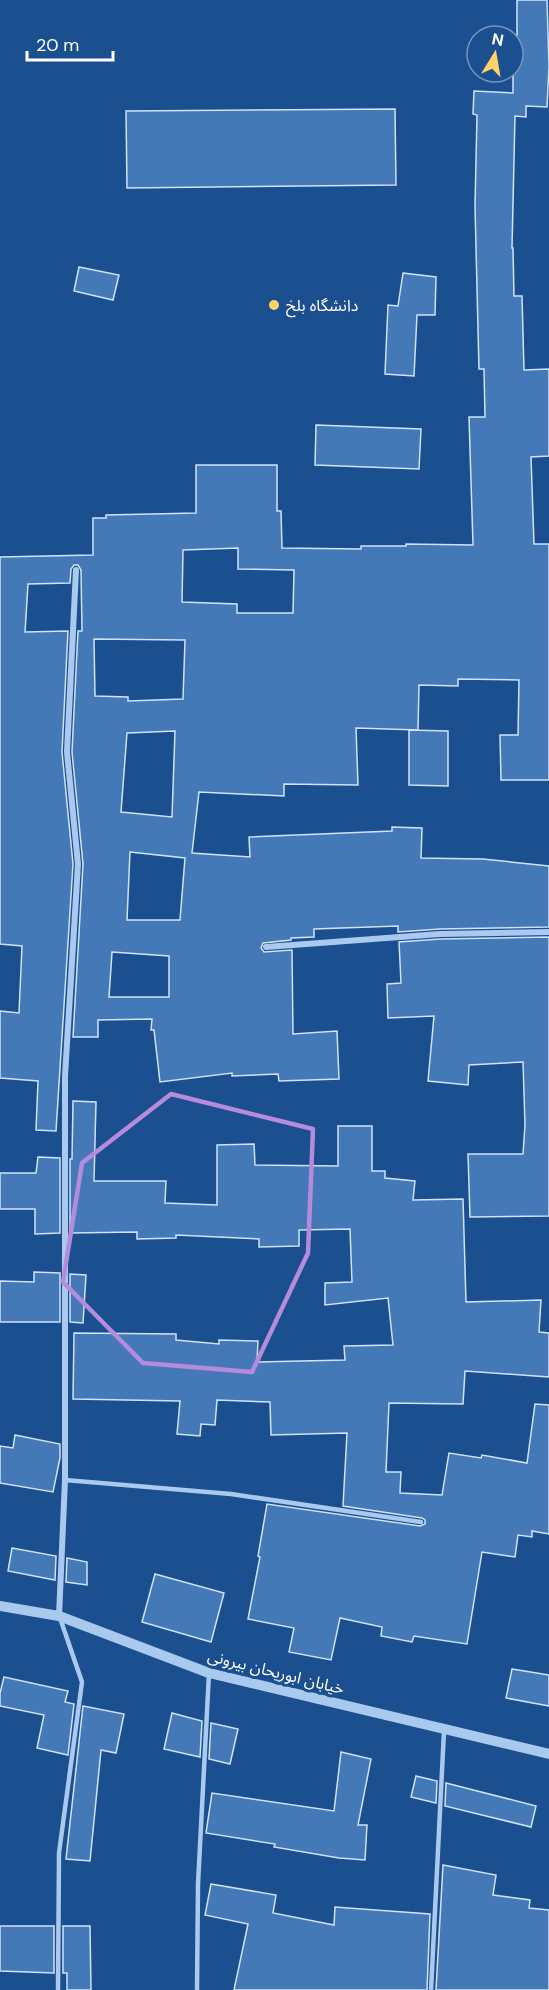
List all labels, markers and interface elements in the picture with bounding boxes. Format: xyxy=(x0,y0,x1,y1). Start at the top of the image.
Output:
scale bar xyxy=(27,24,112,62)
north arrow xyxy=(465,24,525,84)
text: N xyxy=(490,28,505,51)
text: 20 m xyxy=(36,33,79,57)
place label: دانشگاه بلخ xyxy=(286,295,358,318)
marker: دانشگاه بلخ xyxy=(267,298,281,312)
street label: خیابان ابوریحان بیرونی xyxy=(206,1645,346,1699)

